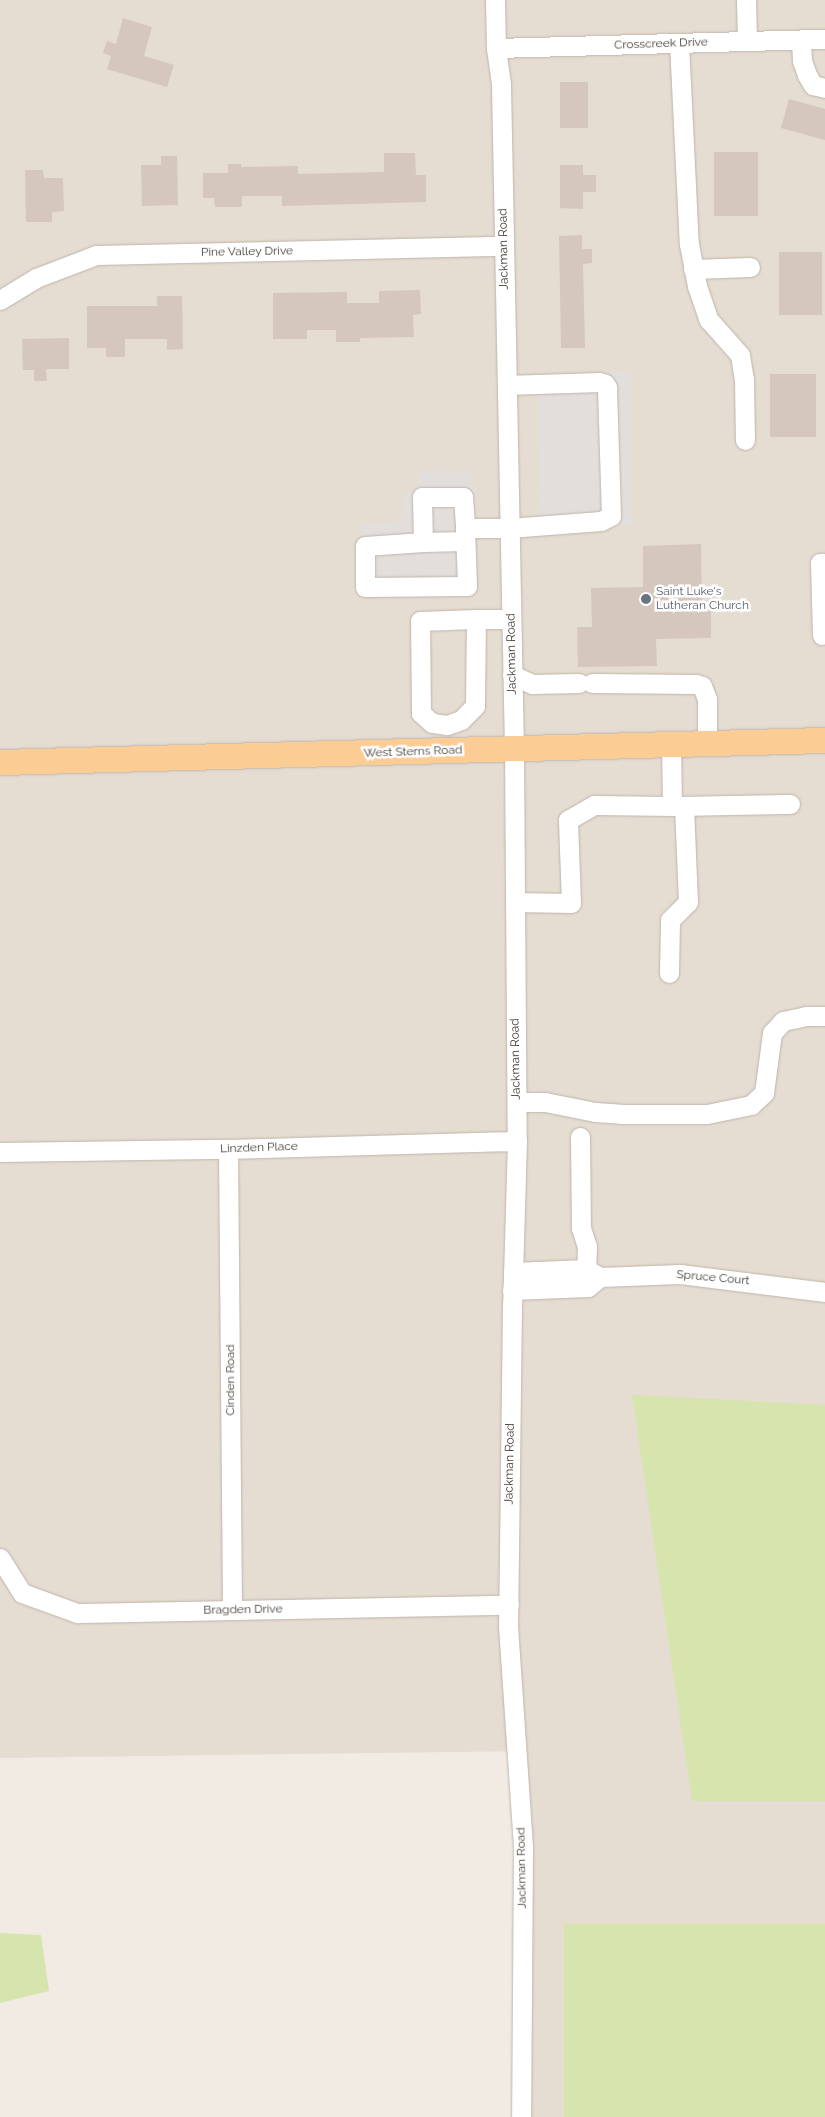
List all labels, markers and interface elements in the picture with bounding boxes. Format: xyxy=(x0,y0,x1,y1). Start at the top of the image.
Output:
street label: Crosscreek Drive xyxy=(614,35,708,53)
street label: Jackman Road xyxy=(496,208,512,290)
street label: Pine Valley Drive xyxy=(200,244,294,260)
place label: Saint Luke's Lutheran Church xyxy=(656,585,749,613)
marker: Saint Luke's Lutheran Church xyxy=(640,593,652,605)
street label: Jackman Road xyxy=(504,613,520,695)
street label: West Sterns Road xyxy=(363,743,463,761)
street label: Jackman Road xyxy=(508,1018,524,1100)
street label: Linzden Place xyxy=(220,1139,298,1157)
street label: Spruce Court xyxy=(676,1268,750,1288)
street label: Cinden Road xyxy=(224,1344,238,1416)
street label: Jackman Road xyxy=(502,1423,518,1505)
street label: Bragden Drive xyxy=(203,1602,283,1618)
street label: Jackman Road xyxy=(514,1827,530,1909)

